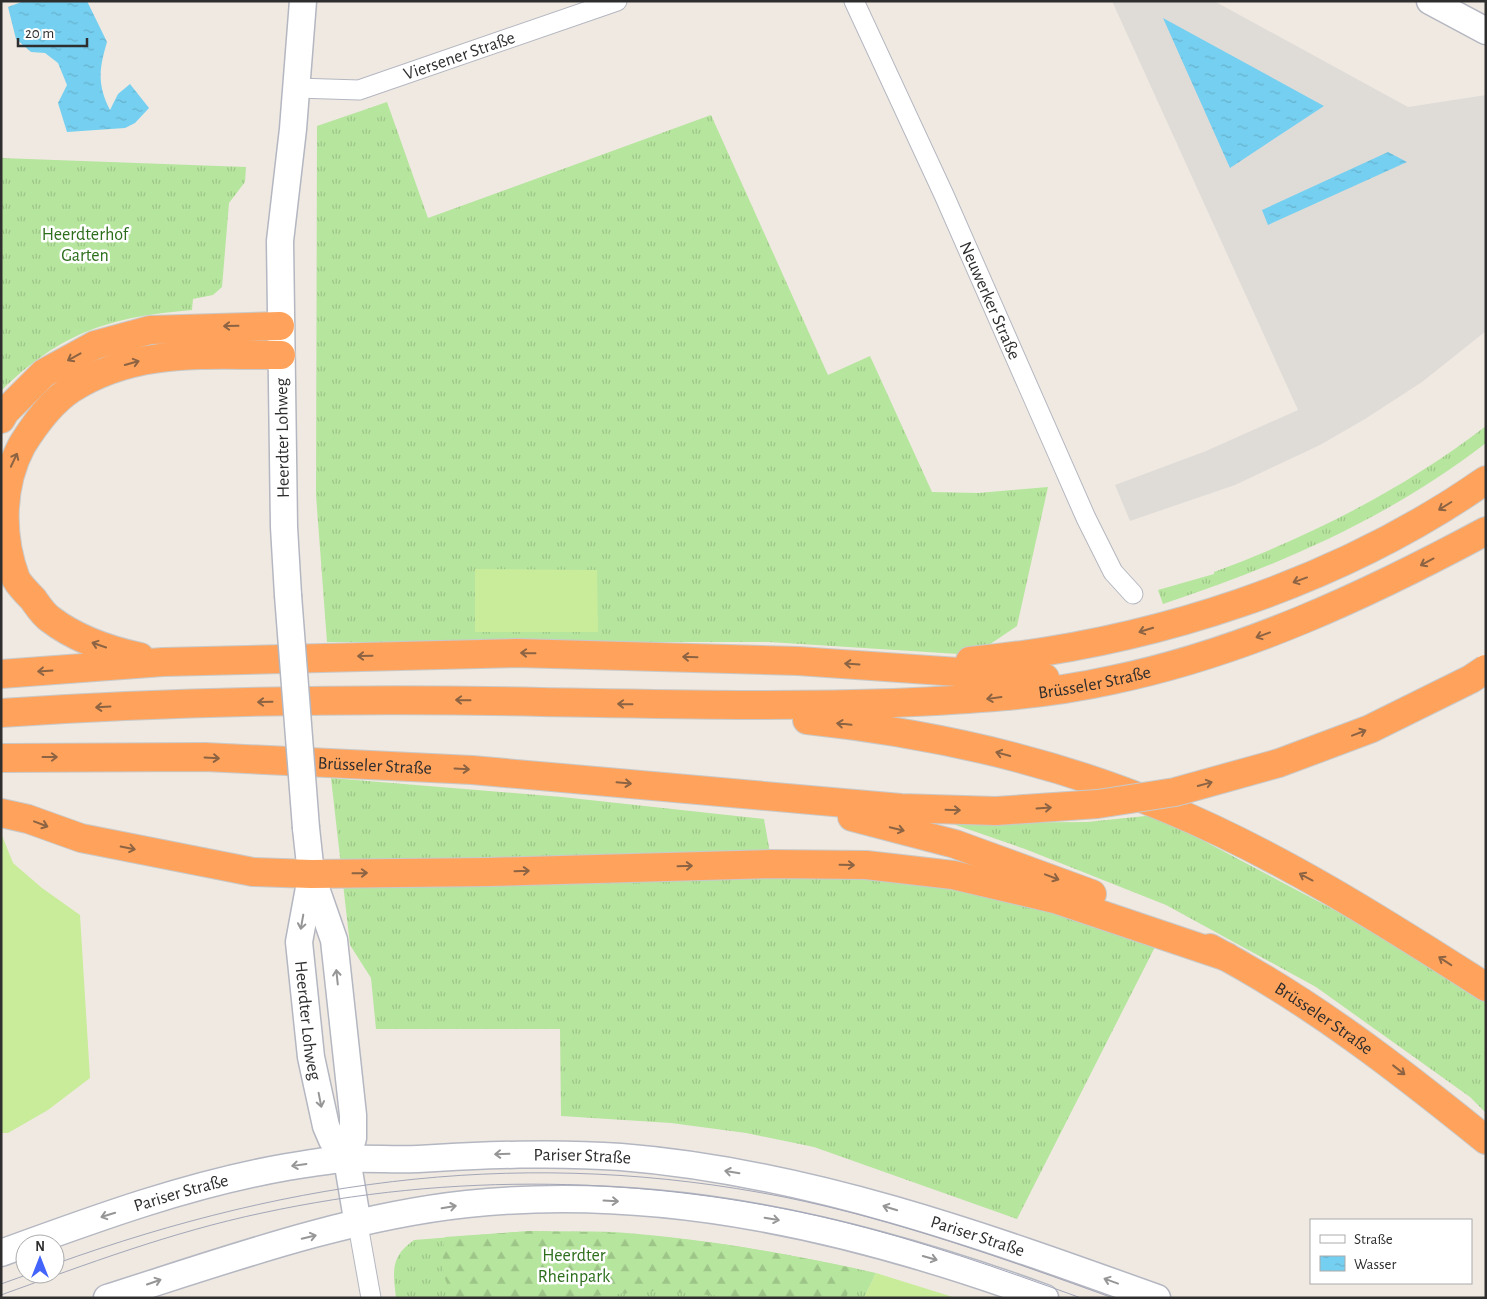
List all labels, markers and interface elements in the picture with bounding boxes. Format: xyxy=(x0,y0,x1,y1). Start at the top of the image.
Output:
scale bar xyxy=(18,15,86,47)
text: 20 m xyxy=(25,26,54,41)
street label: Viersener Straße xyxy=(401,29,518,84)
park label: Heerdterhof Garten xyxy=(42,226,130,265)
street label: Neuwerker Straße xyxy=(956,239,1023,362)
one-way arrow xyxy=(224,322,240,331)
one-way arrow xyxy=(67,352,81,362)
one-way arrow xyxy=(124,358,140,368)
street label: Heerdter Lohweg xyxy=(273,378,293,498)
one-way arrow xyxy=(10,453,20,468)
one-way arrow xyxy=(1438,501,1452,511)
one-way arrow xyxy=(1421,558,1435,568)
one-way arrow xyxy=(1293,576,1309,585)
one-way arrow xyxy=(1138,626,1154,636)
one-way arrow xyxy=(1256,631,1271,640)
one-way arrow xyxy=(92,640,108,650)
one-way arrow xyxy=(520,648,536,658)
one-way arrow xyxy=(357,651,374,661)
one-way arrow xyxy=(682,652,698,662)
one-way arrow xyxy=(845,660,861,669)
street label: Brüsseler Straße xyxy=(1037,663,1153,702)
one-way arrow xyxy=(37,666,53,675)
one-way arrow xyxy=(987,693,1003,703)
one-way arrow xyxy=(455,695,471,705)
one-way arrow xyxy=(257,697,273,706)
one-way arrow xyxy=(617,699,633,708)
one-way arrow xyxy=(95,703,111,712)
one-way arrow xyxy=(836,719,852,729)
one-way arrow xyxy=(1351,728,1366,737)
one-way arrow xyxy=(996,749,1012,759)
one-way arrow xyxy=(42,752,58,762)
one-way arrow xyxy=(204,753,220,762)
street label: Brüsseler Straße xyxy=(317,754,432,778)
one-way arrow xyxy=(454,765,470,774)
one-way arrow xyxy=(1196,778,1212,788)
one-way arrow xyxy=(616,779,632,788)
one-way arrow xyxy=(1036,803,1052,812)
one-way arrow xyxy=(944,805,960,815)
one-way arrow xyxy=(33,820,49,829)
one-way arrow xyxy=(888,825,904,834)
one-way arrow xyxy=(120,843,136,853)
one-way arrow xyxy=(839,860,855,870)
one-way arrow xyxy=(677,862,693,871)
one-way arrow xyxy=(514,866,530,876)
one-way arrow xyxy=(352,868,368,878)
one-way arrow xyxy=(1299,871,1313,881)
one-way arrow xyxy=(1044,873,1059,883)
one-way arrow xyxy=(297,914,307,930)
one-way arrow xyxy=(1438,955,1452,965)
street label: Heerdter Lohweg xyxy=(291,960,324,1082)
one-way arrow xyxy=(332,969,342,985)
street label: Brüsseler Straße xyxy=(1271,980,1376,1059)
one-way arrow xyxy=(1392,1064,1405,1075)
one-way arrow xyxy=(315,1092,325,1108)
street label: Pariser Straße xyxy=(533,1146,632,1168)
one-way arrow xyxy=(494,1149,510,1158)
one-way arrow xyxy=(291,1161,307,1171)
one-way arrow xyxy=(724,1167,740,1177)
street label: Pariser Straße xyxy=(132,1172,230,1216)
one-way arrow xyxy=(603,1197,619,1206)
one-way arrow xyxy=(440,1202,456,1212)
one-way arrow xyxy=(883,1202,899,1212)
one-way arrow xyxy=(101,1211,116,1220)
street label: Pariser Straße xyxy=(928,1213,1027,1260)
one-way arrow xyxy=(764,1215,780,1224)
legend xyxy=(1310,1219,1472,1284)
one-way arrow xyxy=(301,1232,317,1241)
text: Straße xyxy=(1354,1232,1393,1247)
north arrow xyxy=(15,1234,65,1284)
text: N xyxy=(35,1240,45,1254)
park label: Heerdter Rheinpark xyxy=(538,1247,611,1286)
one-way arrow xyxy=(922,1254,938,1264)
text: Wasser xyxy=(1354,1257,1397,1272)
one-way arrow xyxy=(1103,1276,1119,1285)
one-way arrow xyxy=(145,1277,161,1287)

